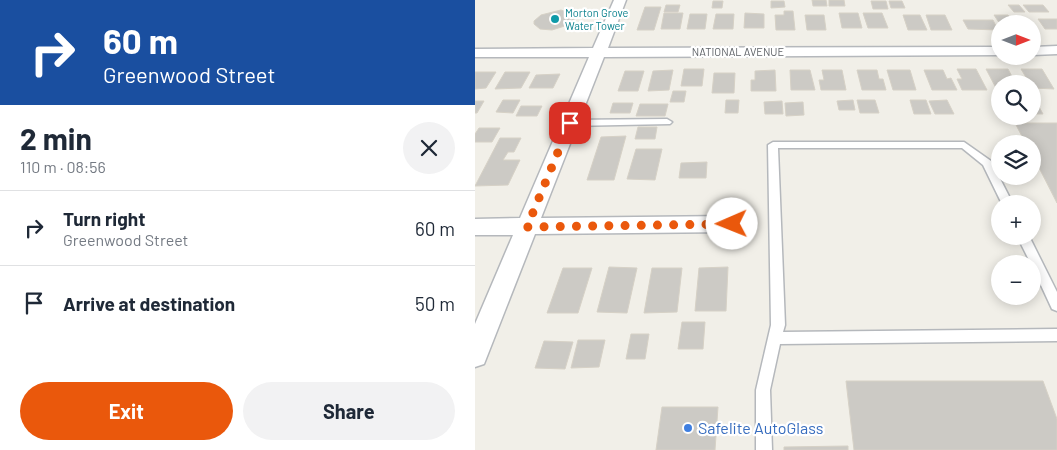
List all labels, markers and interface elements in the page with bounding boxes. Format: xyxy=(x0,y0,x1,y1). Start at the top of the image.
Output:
place label: Morton Grove Water Tower xyxy=(565,6,628,32)
marker: Morton Grove Water Tower xyxy=(549,13,561,25)
north arrow xyxy=(991,15,1041,65)
map controls xyxy=(991,15,1041,305)
text: 60 m xyxy=(103,19,178,61)
icon: right xyxy=(20,20,85,85)
street label: NATIONAL AVENUE xyxy=(692,45,784,58)
text: Greenwood Street xyxy=(103,61,275,87)
button: search xyxy=(991,75,1041,125)
pin xyxy=(549,102,591,144)
icon: arrive xyxy=(556,109,584,137)
text: 2 min xyxy=(20,120,92,156)
button: close xyxy=(403,122,455,174)
button: layers xyxy=(991,135,1041,185)
text: 110 m · 08:56 xyxy=(20,157,106,176)
button: + xyxy=(991,195,1041,245)
position arrow xyxy=(705,197,757,249)
text: Turn right xyxy=(63,207,145,230)
icon: right xyxy=(20,214,48,242)
text: 60 m xyxy=(415,217,455,240)
text: Greenwood Street xyxy=(63,230,188,249)
button: − xyxy=(991,255,1041,305)
icon: arrive xyxy=(20,289,48,317)
text: Arrive at destination xyxy=(63,292,235,315)
text: 50 m xyxy=(415,292,455,315)
button: Exit xyxy=(20,382,233,440)
button: Share xyxy=(243,382,455,440)
place label: Safelite AutoGlass xyxy=(698,418,823,437)
marker: Safelite AutoGlass xyxy=(682,422,694,434)

